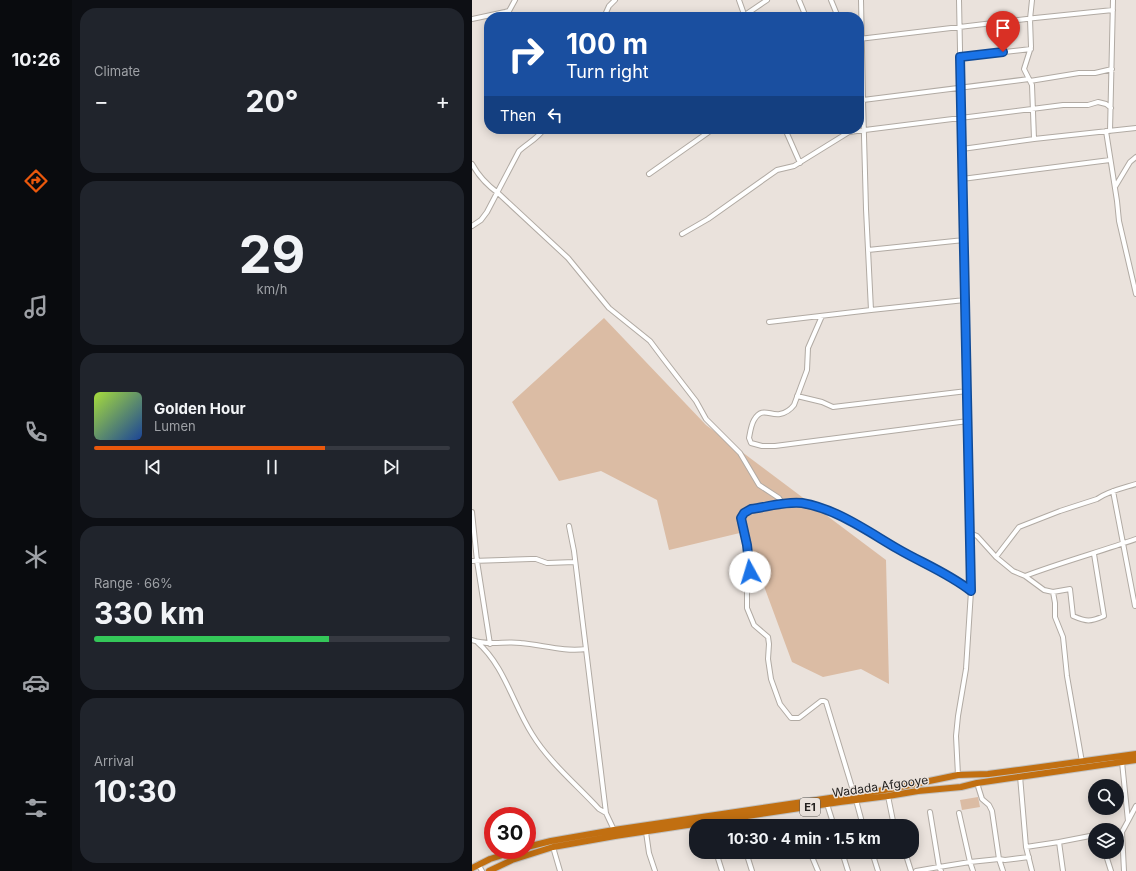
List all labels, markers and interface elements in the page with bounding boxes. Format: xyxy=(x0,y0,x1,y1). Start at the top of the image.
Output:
pin xyxy=(986,11,1020,52)
icon: arrive xyxy=(992,17,1014,39)
text: 100 m xyxy=(566,27,648,61)
icon: right xyxy=(500,28,552,80)
text: 10:26 xyxy=(12,49,60,70)
text: Turn right xyxy=(566,61,649,82)
text: Climate xyxy=(94,63,140,79)
text: 20° xyxy=(246,83,298,119)
text: − xyxy=(94,88,109,114)
text: + xyxy=(435,88,450,114)
icon: left xyxy=(544,104,566,126)
text: Then xyxy=(500,106,536,125)
icon: directions xyxy=(22,167,50,195)
text: 29 xyxy=(239,223,305,286)
text: km/h xyxy=(257,281,287,297)
icon: music xyxy=(22,293,50,321)
text: Golden Hour xyxy=(154,399,246,418)
icon: phone xyxy=(22,418,50,446)
text: Lumen xyxy=(154,418,196,434)
icon: previous xyxy=(142,456,164,478)
icon: pause xyxy=(261,456,283,478)
icon: next xyxy=(380,456,402,478)
icon: climate xyxy=(22,543,50,571)
position arrow xyxy=(729,551,771,593)
text: Range · 66% xyxy=(94,575,173,591)
text: 330 km xyxy=(94,595,205,631)
icon: car xyxy=(22,669,50,697)
text: Arrival xyxy=(94,753,134,769)
street label: Wadada Afgooye xyxy=(831,772,929,800)
text: 10:30 xyxy=(94,773,177,809)
map controls xyxy=(1088,779,1124,859)
button: search xyxy=(1088,779,1124,815)
icon: filters xyxy=(22,794,50,822)
road number: E1 xyxy=(800,798,820,816)
speed limit sign: 30 xyxy=(484,807,536,859)
button: layers xyxy=(1088,823,1124,859)
text: 10:30 · 4 min · 1.5 km xyxy=(727,829,881,848)

